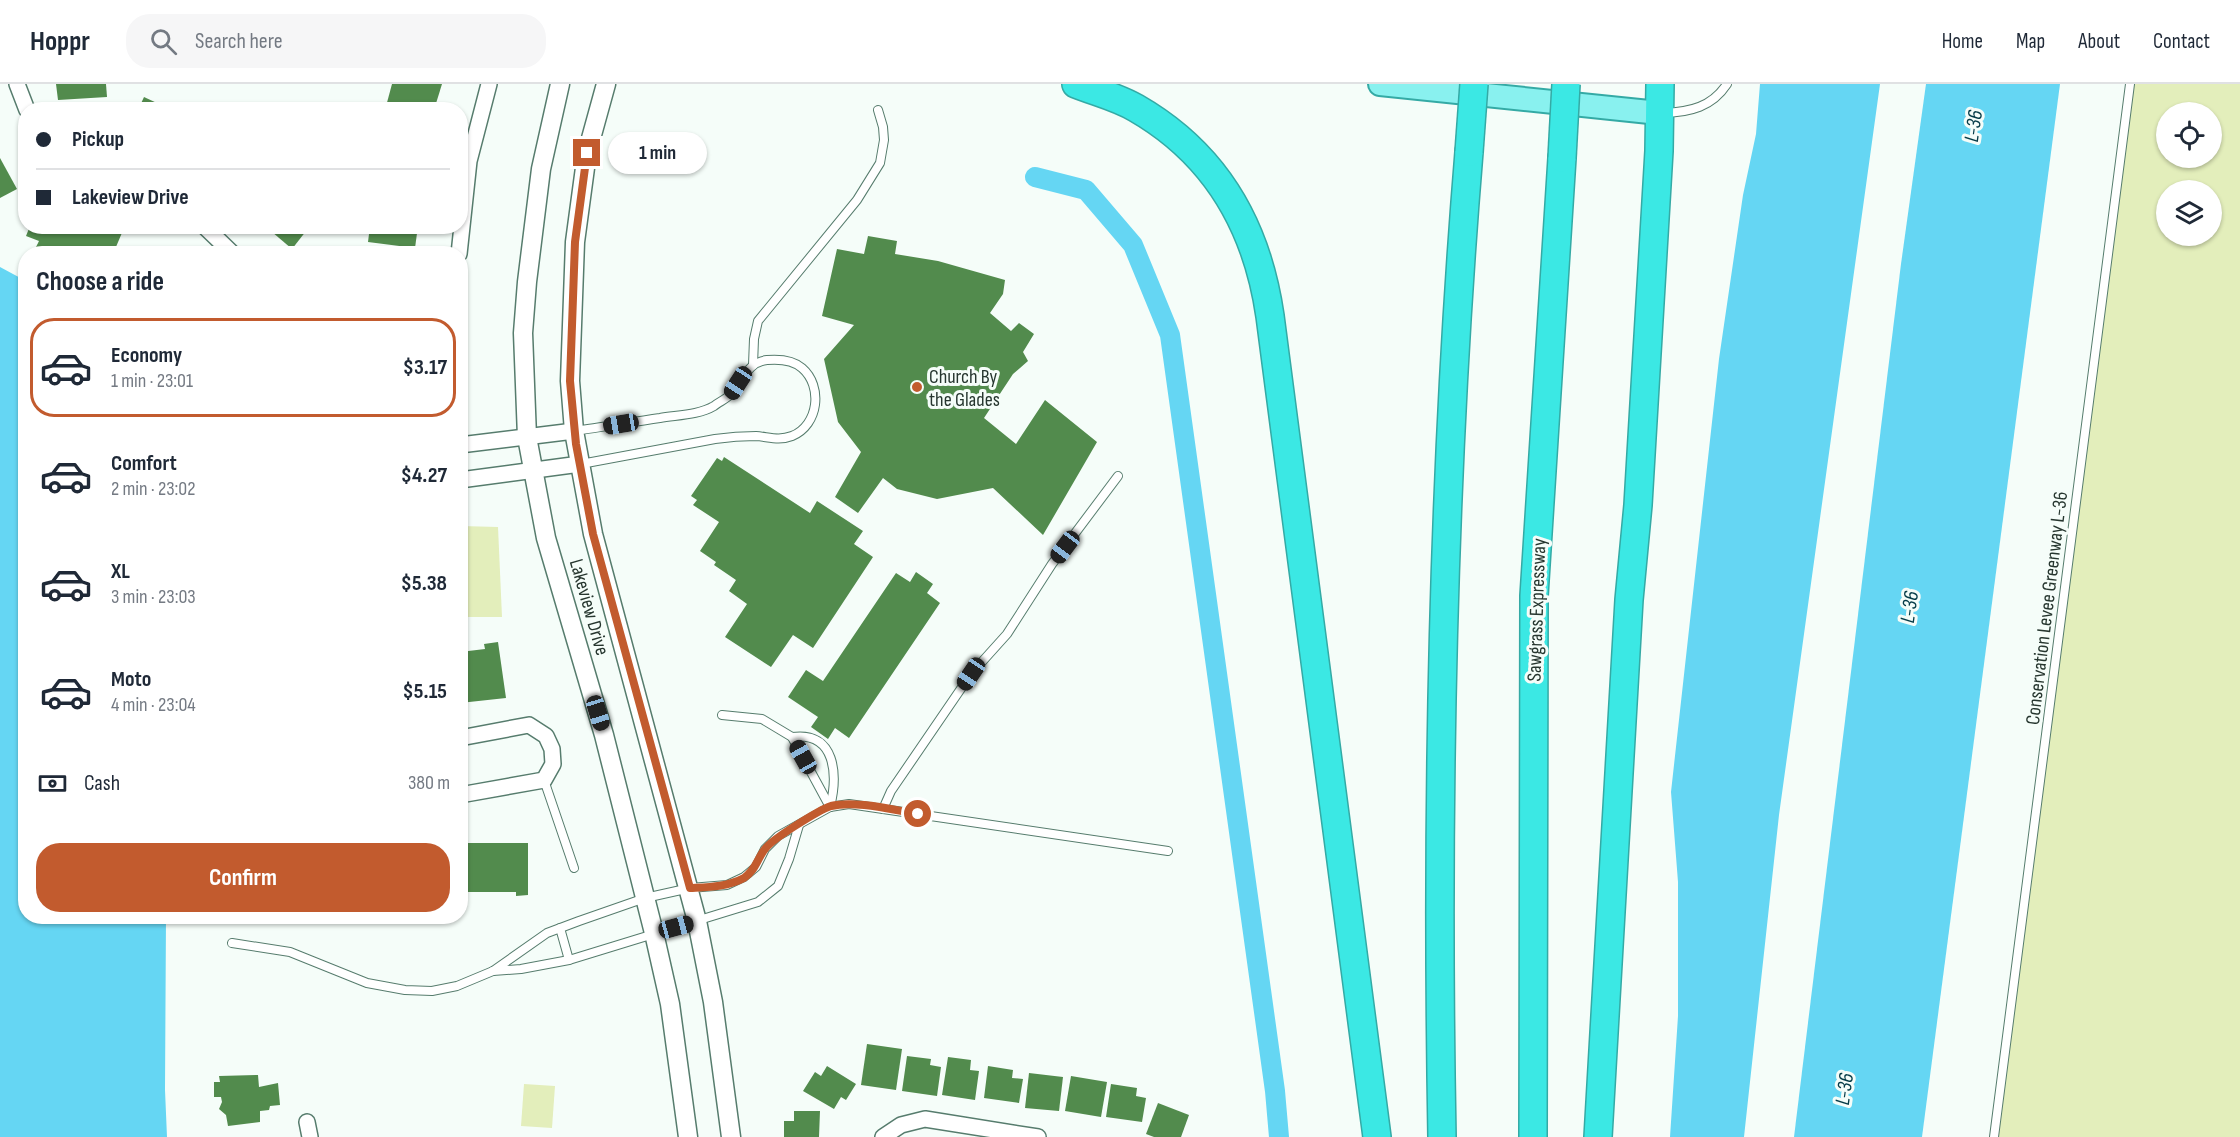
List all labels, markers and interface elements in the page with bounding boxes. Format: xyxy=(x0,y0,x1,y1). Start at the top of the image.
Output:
search box xyxy=(126,14,546,68)
text: Hoppr xyxy=(30,25,90,58)
icon: search xyxy=(147,25,180,58)
text: Search here xyxy=(195,28,282,55)
text: Home xyxy=(1942,29,1983,54)
text: Map xyxy=(2016,29,2045,54)
text: About xyxy=(2078,29,2120,54)
text: Contact xyxy=(2153,29,2210,54)
map controls xyxy=(2156,102,2222,246)
button: locate xyxy=(2156,102,2222,168)
water label: L-36 xyxy=(1959,108,1988,144)
text: Pickup xyxy=(72,126,124,153)
callout: 1 min xyxy=(608,132,707,174)
route end xyxy=(573,139,600,166)
text: 1 min xyxy=(639,141,676,165)
button: layers xyxy=(2156,180,2222,246)
text: Lakeview Drive xyxy=(72,184,189,211)
text: Choose a ride xyxy=(36,266,164,298)
icon: car xyxy=(39,341,93,395)
text: Economy xyxy=(111,342,182,369)
text: $3.17 xyxy=(403,354,447,381)
car xyxy=(721,363,755,403)
place label: Church By the Glades xyxy=(929,365,1000,412)
text: 1 min · 23:01 xyxy=(111,369,193,393)
marker: Church By the Glades xyxy=(910,380,924,394)
car xyxy=(602,412,640,436)
icon: car xyxy=(39,449,93,503)
text: Comfort xyxy=(111,450,177,477)
text: $4.27 xyxy=(401,462,447,489)
text: 2 min · 23:02 xyxy=(111,477,195,501)
street label: Conservation Levee Greenway L-36 xyxy=(2021,490,2073,726)
car xyxy=(1047,527,1083,567)
street label: Sawgrass Expressway xyxy=(1523,538,1552,682)
street label: Lakeview Drive xyxy=(564,556,614,658)
icon: car xyxy=(39,557,93,611)
text: XL xyxy=(111,558,130,585)
text: $5.38 xyxy=(401,570,447,597)
text: 3 min · 23:03 xyxy=(111,585,196,609)
water label: L-36 xyxy=(1895,589,1924,625)
car xyxy=(953,654,989,694)
icon: car xyxy=(39,665,93,719)
text: Moto xyxy=(111,666,151,693)
text: $5.15 xyxy=(403,678,447,705)
text: 4 min · 23:04 xyxy=(111,693,196,717)
car xyxy=(584,693,612,733)
car xyxy=(786,737,820,777)
icon: cash xyxy=(36,767,69,800)
text: Cash xyxy=(84,770,120,797)
text: 380 m xyxy=(408,771,450,795)
route start xyxy=(904,800,931,827)
button: Confirm xyxy=(36,843,450,912)
car xyxy=(656,914,696,940)
water label: L-36 xyxy=(1830,1071,1859,1107)

